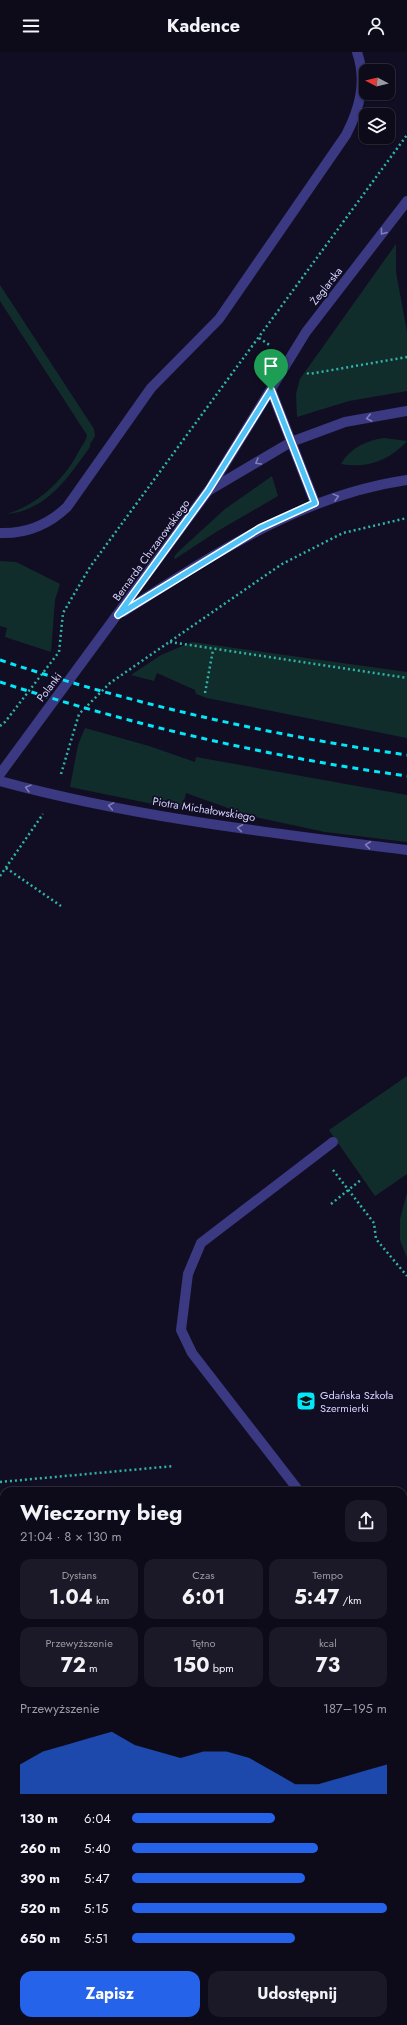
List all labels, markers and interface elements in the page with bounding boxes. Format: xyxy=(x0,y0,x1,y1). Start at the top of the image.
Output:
text: Kadence xyxy=(167,13,240,39)
icon: menu xyxy=(20,15,42,37)
icon: person xyxy=(365,15,387,37)
north arrow xyxy=(359,64,395,100)
map controls xyxy=(359,64,395,144)
button: layers xyxy=(359,108,395,144)
one-way arrow xyxy=(381,227,388,234)
street label: Żeglarska xyxy=(306,264,346,308)
pin xyxy=(254,349,288,390)
icon: arrive xyxy=(260,355,282,377)
one-way arrow xyxy=(365,413,372,421)
one-way arrow xyxy=(254,457,262,464)
one-way arrow xyxy=(333,494,339,502)
street label: Bernarda Chrzanowskiego xyxy=(109,496,193,604)
street label: Polanki xyxy=(33,669,65,705)
one-way arrow xyxy=(24,784,31,793)
street label: Piotra Michałowskiego xyxy=(151,793,257,825)
one-way arrow xyxy=(108,802,114,811)
one-way arrow xyxy=(236,824,243,833)
one-way arrow xyxy=(365,841,371,850)
place label: Gdańska Szkoła Szermierki xyxy=(320,1387,393,1416)
school or university icon: Gdańska Szkoła Szermierki xyxy=(295,1390,317,1412)
text: Wieczorny bieg xyxy=(20,1496,182,1528)
button: share xyxy=(345,1500,387,1542)
text: 21:04 · 8 × 130 m xyxy=(20,1527,122,1546)
text: Dystans xyxy=(62,1567,97,1583)
text: Czas xyxy=(192,1567,215,1583)
text: Tempo xyxy=(313,1567,343,1583)
text: 1.04 xyxy=(49,1583,93,1612)
text: 6:01 xyxy=(182,1583,225,1612)
text: 5:47 xyxy=(294,1583,339,1612)
text: km xyxy=(93,1592,109,1608)
text: /km xyxy=(339,1592,362,1608)
text: Przewyższenie xyxy=(46,1635,113,1651)
text: Tętno xyxy=(191,1635,216,1651)
text: kcal xyxy=(319,1635,337,1651)
text: 72 xyxy=(61,1651,86,1680)
text: 150 xyxy=(173,1651,209,1680)
text: 73 xyxy=(316,1651,340,1680)
text: m xyxy=(86,1660,98,1676)
text: bpm xyxy=(209,1660,234,1676)
text: Przewyższenie xyxy=(20,1699,100,1718)
text: 187–195 m xyxy=(323,1699,387,1718)
text: 130 m xyxy=(20,1809,58,1828)
text: 6:04 xyxy=(84,1809,111,1828)
text: 260 m xyxy=(20,1839,60,1858)
text: 5:40 xyxy=(84,1839,111,1858)
text: 390 m xyxy=(20,1869,60,1888)
text: 5:47 xyxy=(84,1869,110,1888)
text: 520 m xyxy=(20,1899,60,1918)
text: 5:15 xyxy=(84,1899,108,1918)
text: 650 m xyxy=(20,1929,60,1948)
text: 5:51 xyxy=(84,1929,108,1948)
button: Zapisz xyxy=(20,1971,200,2017)
button: Udostępnij xyxy=(208,1971,387,2017)

